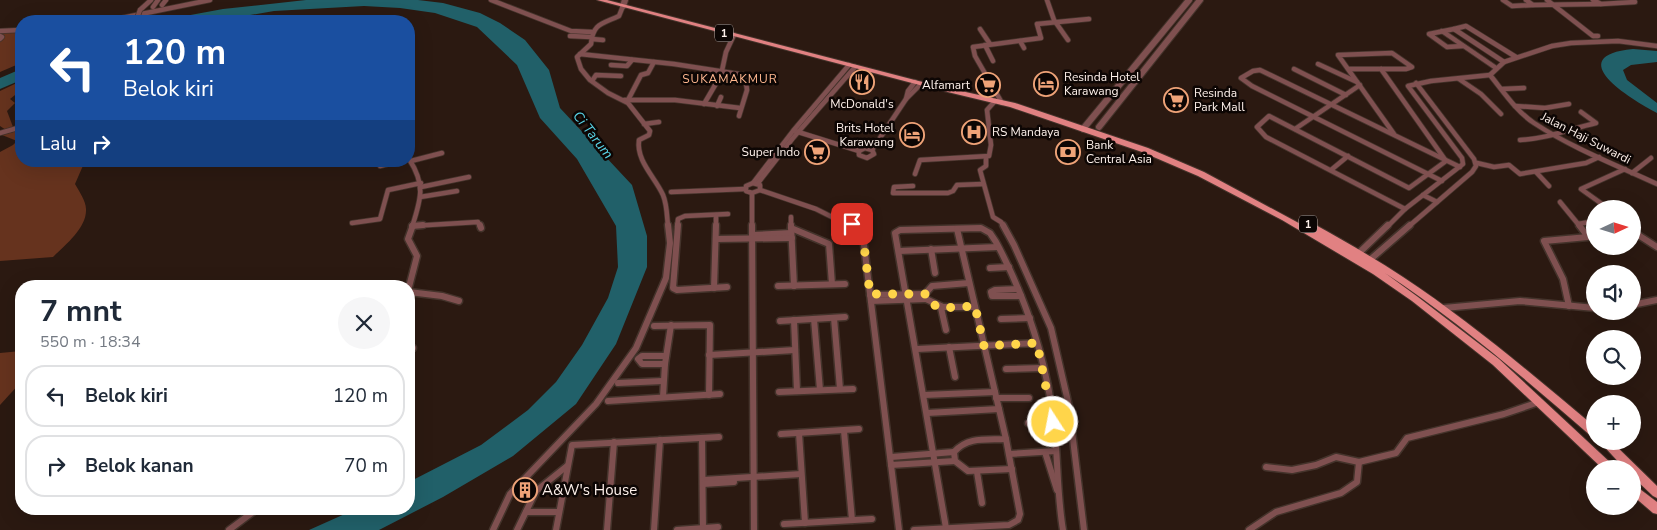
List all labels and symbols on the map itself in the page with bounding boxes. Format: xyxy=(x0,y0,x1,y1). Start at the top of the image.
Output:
road number: 1 xyxy=(715,24,733,42)
restaurant icon: McDonald's xyxy=(849,69,875,95)
place label: Resinda Hotel Karawang xyxy=(1064,69,1140,99)
district label: SUKAMAKMUR xyxy=(682,71,778,87)
hotel icon: Resinda Hotel Karawang xyxy=(1033,71,1059,97)
supermarket icon: Alfamart xyxy=(975,72,1001,98)
place label: Alfamart xyxy=(922,77,971,93)
place label: Resinda Park Mall xyxy=(1194,85,1245,115)
supermarket icon: Resinda Park Mall xyxy=(1163,87,1189,113)
place label: McDonald's xyxy=(830,96,894,112)
water label: Ci Tarum xyxy=(568,107,618,163)
street label: Jalan Haji Suwardi xyxy=(1538,108,1634,168)
hospital icon: RS Mandaya xyxy=(961,119,987,145)
place label: Brits Hotel Karawang xyxy=(836,120,894,150)
hotel icon: Brits Hotel Karawang xyxy=(899,122,925,148)
place label: RS Mandaya xyxy=(992,124,1060,140)
place label: Bank Central Asia xyxy=(1086,137,1152,167)
supermarket icon: Super Indo xyxy=(804,139,830,165)
bank icon: Bank Central Asia xyxy=(1055,139,1081,165)
place label: Super Indo xyxy=(742,144,800,160)
north arrow xyxy=(1586,200,1641,255)
pin xyxy=(831,203,873,245)
road number: 1 xyxy=(1299,215,1317,232)
position arrow xyxy=(1026,395,1078,447)
building icon: A&W's House xyxy=(512,477,538,503)
place label: A&W's House xyxy=(542,480,637,500)

